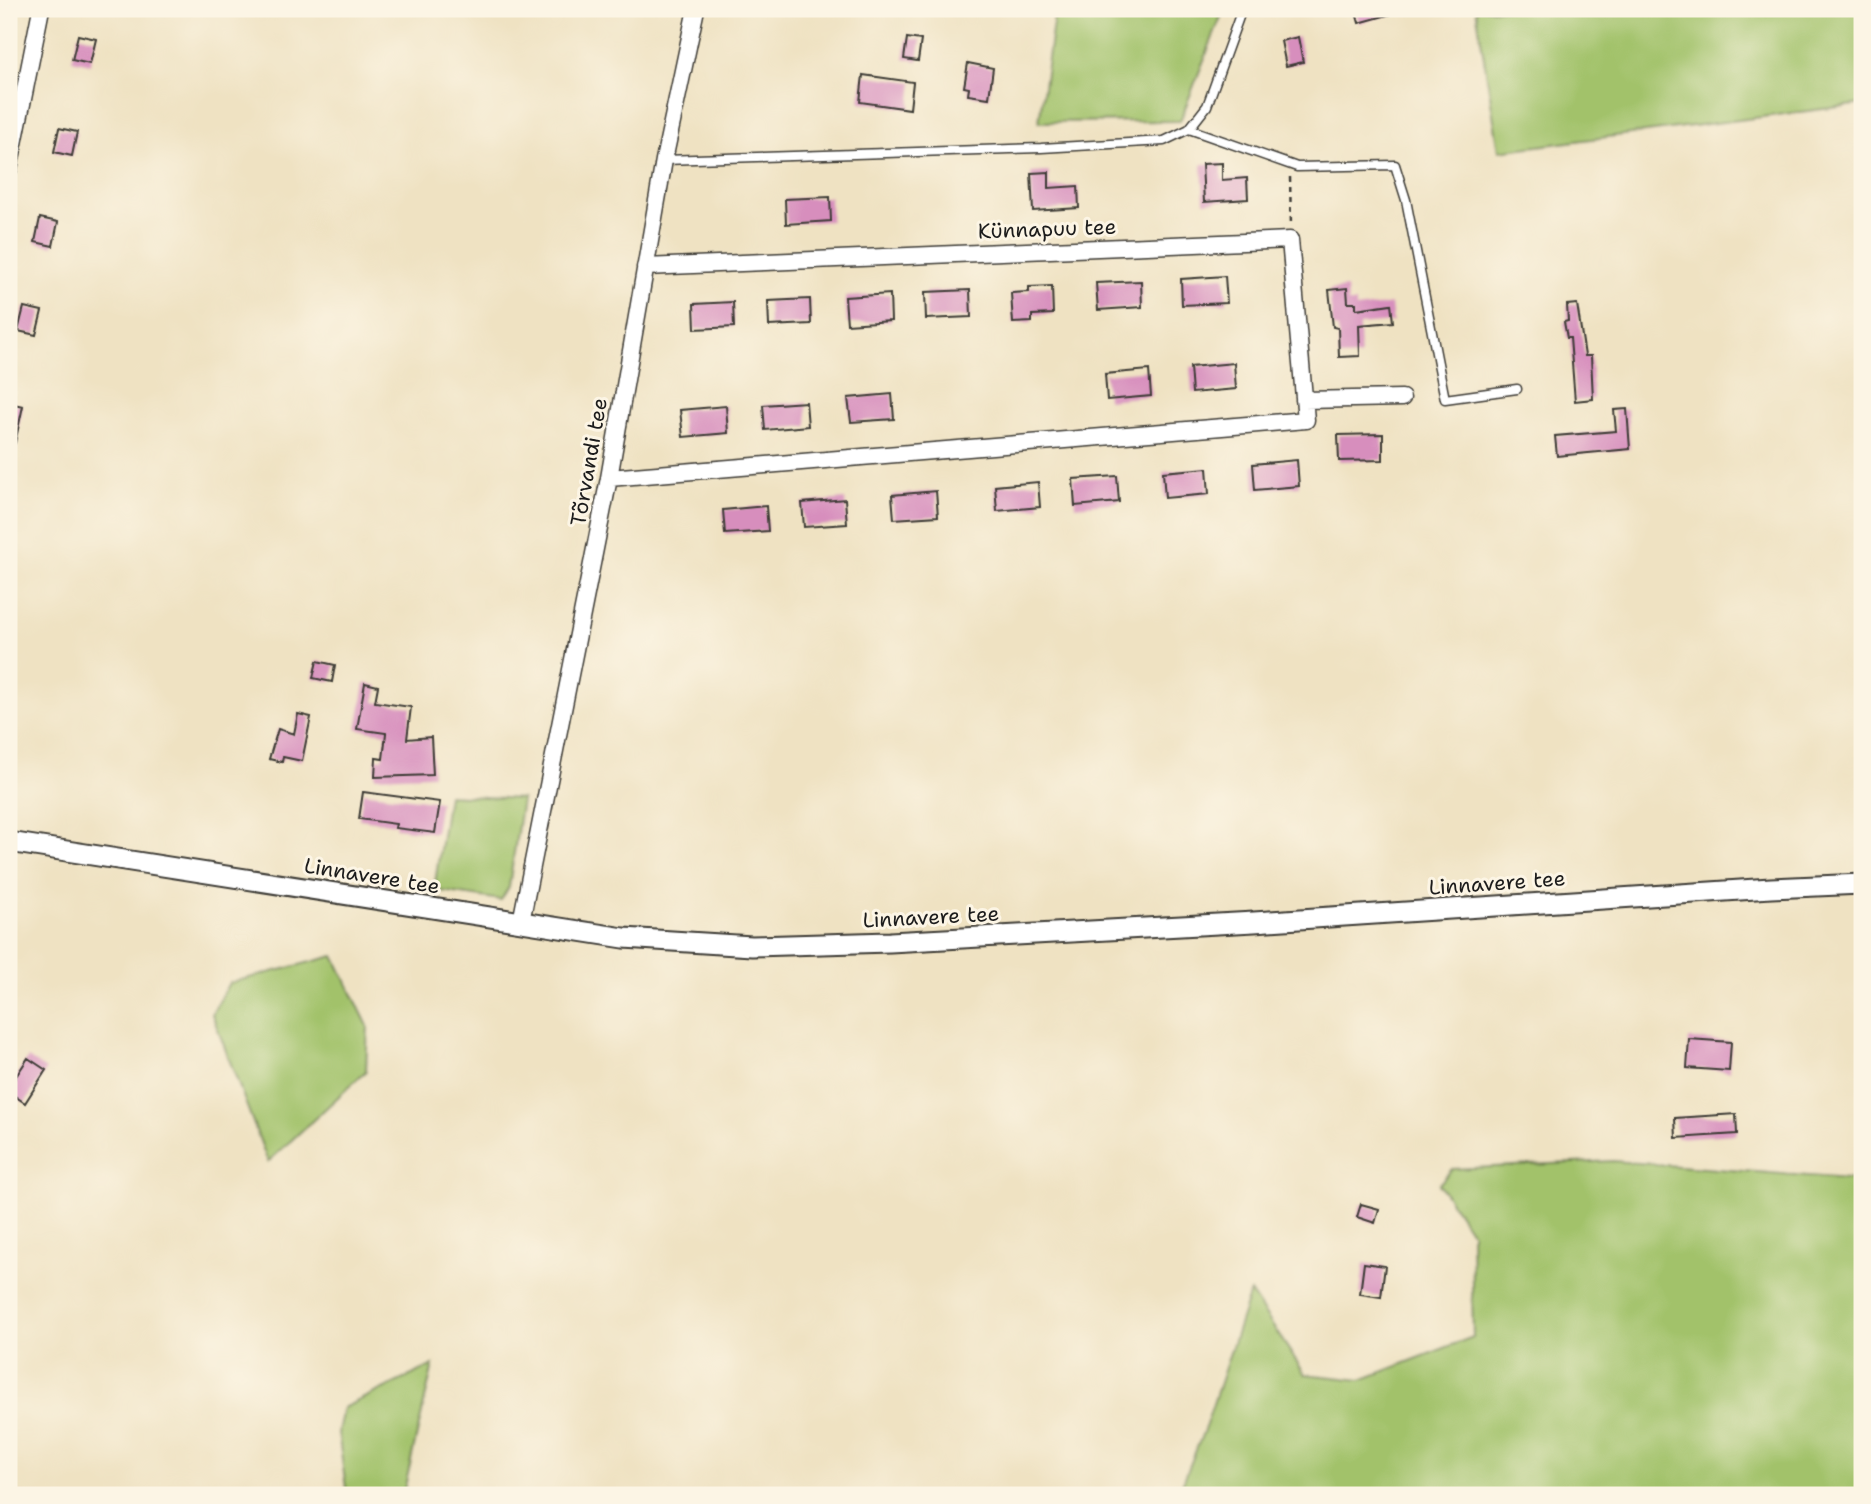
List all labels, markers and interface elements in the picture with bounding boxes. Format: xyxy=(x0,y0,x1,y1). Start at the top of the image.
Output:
street label: Künnapuu tee xyxy=(977,213,1117,245)
street label: Tõrvandi tee xyxy=(564,396,614,528)
street label: Linnavere tee xyxy=(302,851,442,901)
street label: Linnavere tee xyxy=(1428,864,1566,902)
street label: Linnavere tee xyxy=(862,899,1000,935)

